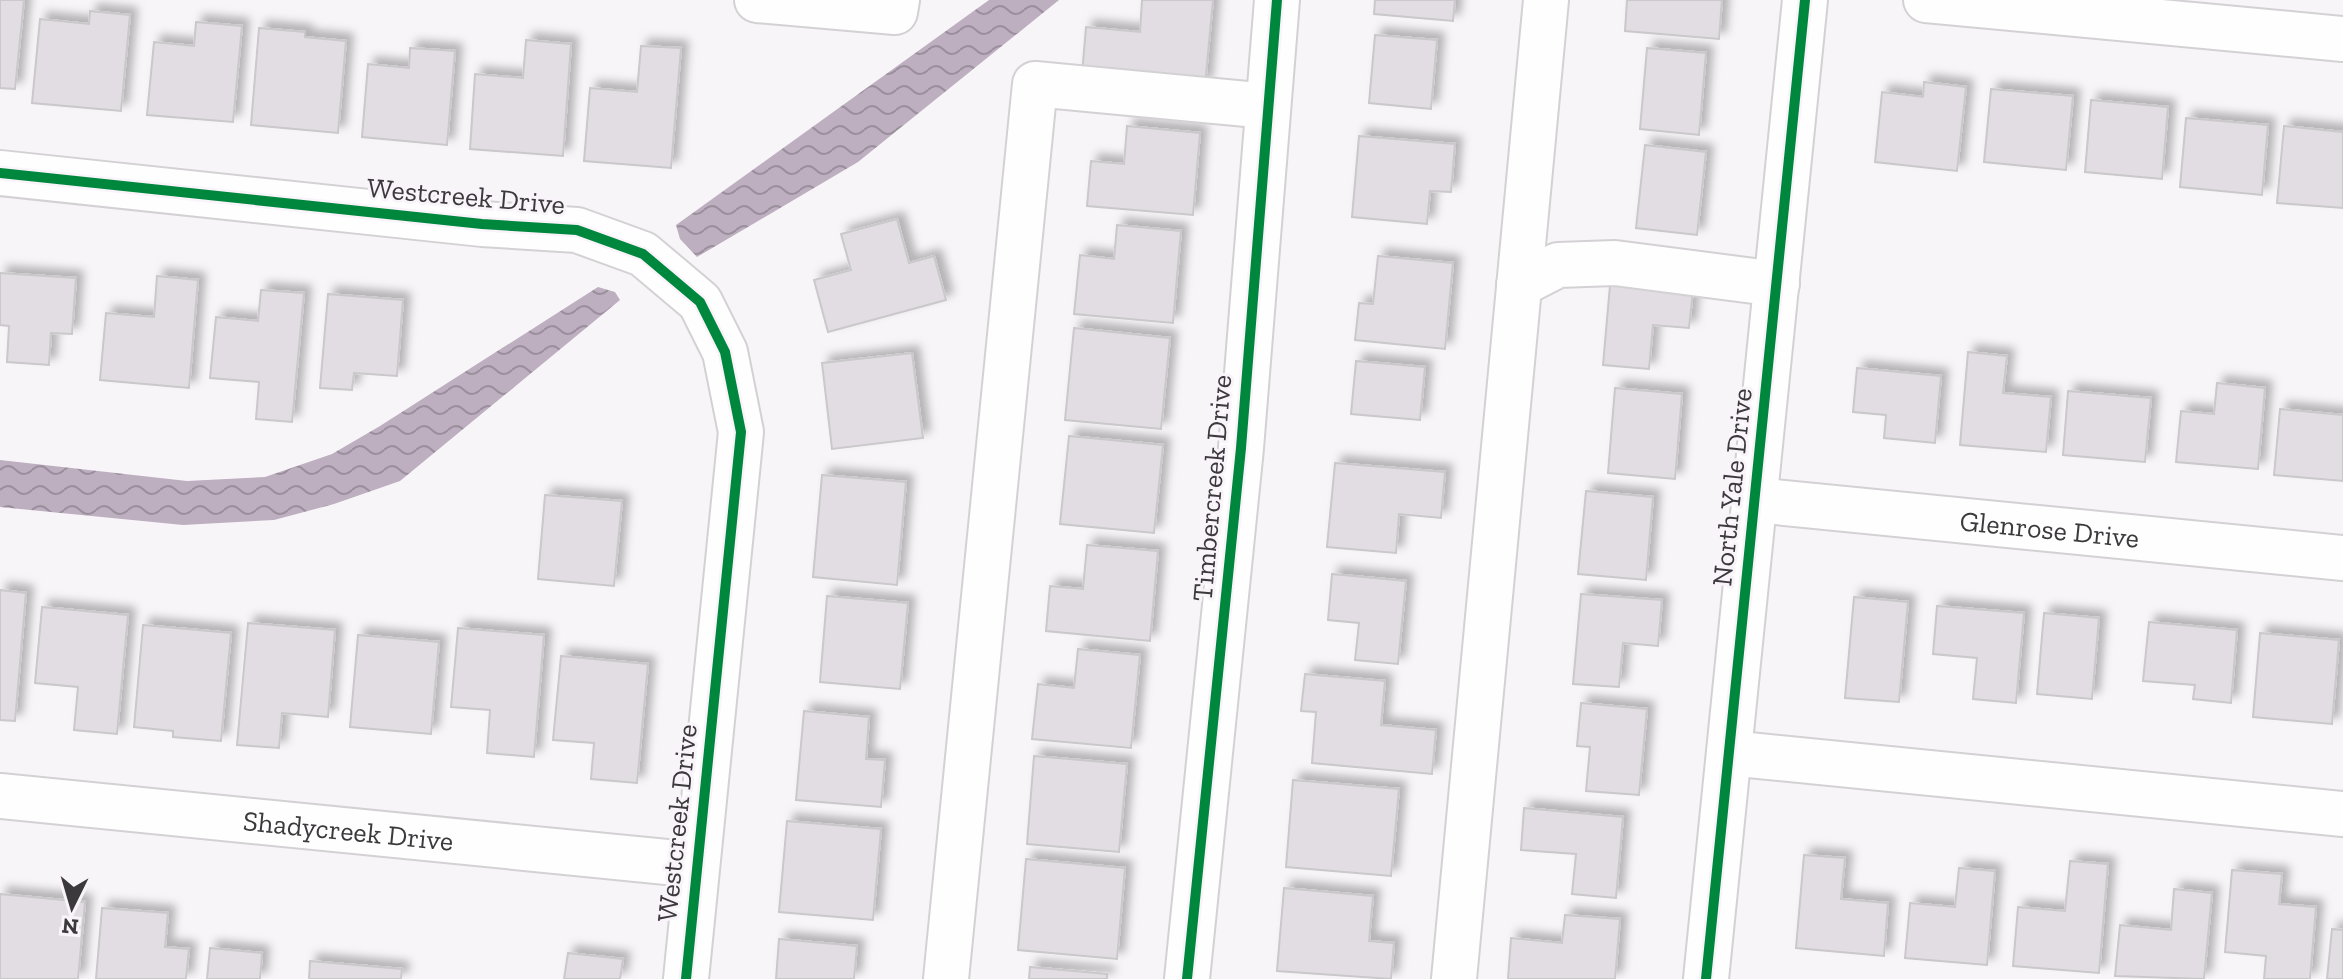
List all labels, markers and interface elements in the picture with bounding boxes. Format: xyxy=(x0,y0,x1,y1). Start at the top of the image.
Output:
street label: Westcreek Drive xyxy=(366,171,566,221)
street label: Timbercreek Drive xyxy=(1186,373,1238,603)
street label: North Yale Drive xyxy=(1705,386,1759,588)
street label: Glenrose Drive xyxy=(1958,504,2141,554)
street label: Westcreek Drive xyxy=(650,723,704,923)
street label: Shadycreek Drive xyxy=(242,804,455,857)
north arrow xyxy=(32,867,112,947)
text: N xyxy=(61,912,80,941)

